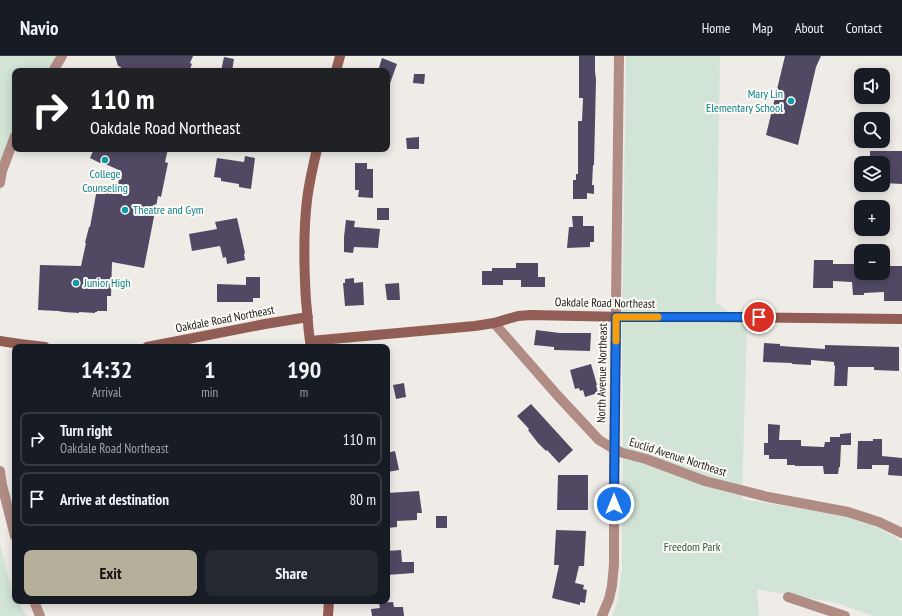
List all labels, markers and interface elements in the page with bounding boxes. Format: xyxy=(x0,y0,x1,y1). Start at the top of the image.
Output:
text: Navio xyxy=(20,16,58,40)
text: Home xyxy=(702,19,730,37)
text: Map xyxy=(752,19,773,37)
text: About xyxy=(795,19,824,37)
text: Contact xyxy=(846,19,882,37)
map controls xyxy=(854,68,890,280)
button: sound xyxy=(854,68,890,104)
text: 110 m xyxy=(90,80,154,117)
icon: right xyxy=(24,84,76,136)
place label: Mary Lin Elementary School xyxy=(706,86,783,115)
marker: Mary Lin Elementary School xyxy=(786,96,796,106)
button: search xyxy=(854,112,890,148)
text: Oakdale Road Northeast xyxy=(90,116,240,139)
marker: College Counseling xyxy=(100,155,110,165)
button: layers xyxy=(854,156,890,192)
place label: College Counseling xyxy=(82,166,128,195)
button: + xyxy=(854,200,890,236)
place label: Theatre and Gym xyxy=(133,202,204,217)
marker: Theatre and Gym xyxy=(120,205,130,215)
button: − xyxy=(854,244,890,280)
place label: Junior High xyxy=(83,275,131,290)
marker: Junior High xyxy=(71,278,81,288)
street label: Oakdale Road Northeast xyxy=(555,294,656,311)
pin xyxy=(742,300,776,334)
street label: Oakdale Road Northeast xyxy=(174,301,276,335)
icon: arrive xyxy=(748,306,770,328)
street label: North Avenue Northeast xyxy=(593,322,610,423)
text: 14:32 xyxy=(81,354,133,385)
text: 1 xyxy=(204,354,215,385)
text: 190 xyxy=(287,354,321,385)
text: Arrival xyxy=(92,384,121,401)
text: min xyxy=(201,384,218,401)
text: m xyxy=(300,384,308,401)
text: Turn right xyxy=(60,421,112,440)
icon: right xyxy=(26,428,48,450)
text: 110 m xyxy=(343,430,376,449)
street label: Euclid Avenue Northeast xyxy=(628,434,729,480)
text: Oakdale Road Northeast xyxy=(60,440,169,457)
position arrow xyxy=(593,483,635,525)
icon: arrive xyxy=(26,488,48,510)
text: Arrive at destination xyxy=(60,490,169,509)
text: 80 m xyxy=(350,490,376,509)
park label: Freedom Park xyxy=(664,539,721,554)
button: Exit xyxy=(24,550,197,596)
button: Share xyxy=(205,550,378,596)

